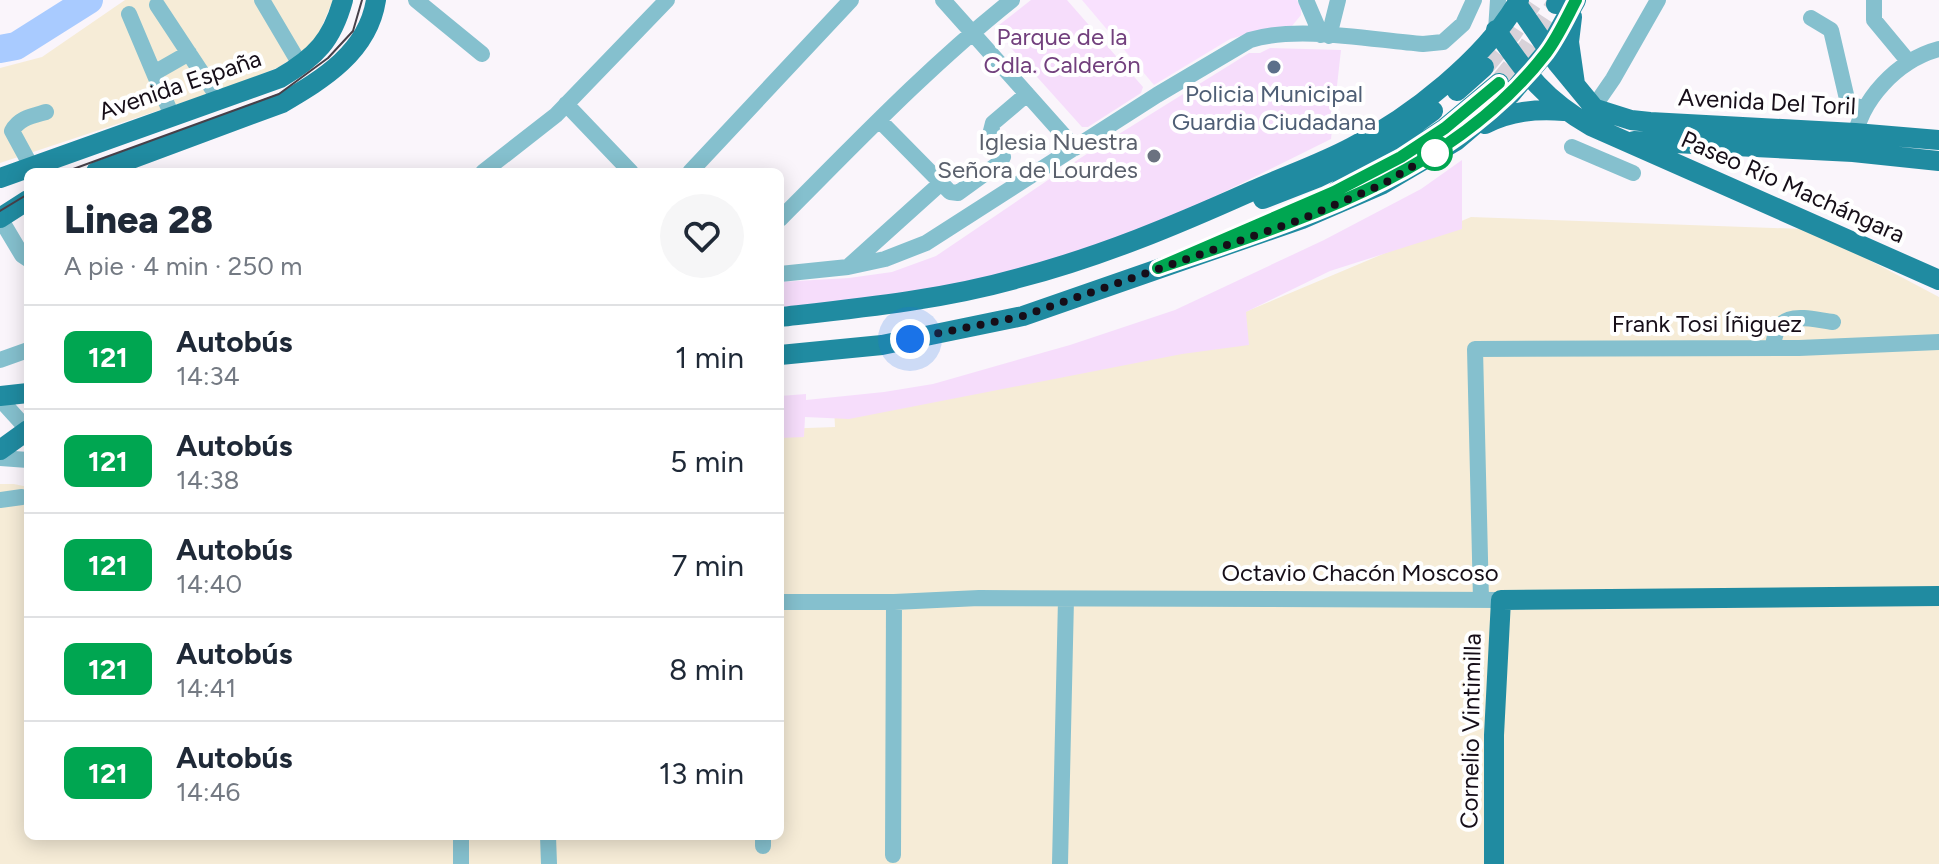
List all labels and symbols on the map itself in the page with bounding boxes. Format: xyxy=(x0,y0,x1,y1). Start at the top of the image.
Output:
park label: Parque de la Cdla. Calderón xyxy=(983,22,1141,79)
street label: Avenida España xyxy=(95,43,265,126)
marker: Policia Municipal Guardia Ciudadana xyxy=(1265,58,1283,76)
place label: Policia Municipal Guardia Ciudadana xyxy=(1172,79,1376,136)
street label: Avenida Del Toril xyxy=(1677,82,1857,121)
street label: Paseo Río Machángara xyxy=(1677,124,1909,249)
place label: Iglesia Nuestra Señora de Lourdes xyxy=(937,127,1138,184)
unlabelled marker xyxy=(1418,136,1452,170)
marker: Iglesia Nuestra Señora de Lourdes xyxy=(1145,147,1163,165)
street label: Frank Tosi Íñiguez xyxy=(1612,309,1802,338)
your location xyxy=(890,319,930,359)
street label: Octavio Chacón Moscoso xyxy=(1221,558,1499,587)
street label: Cornelio Vintimilla xyxy=(1454,633,1487,829)

